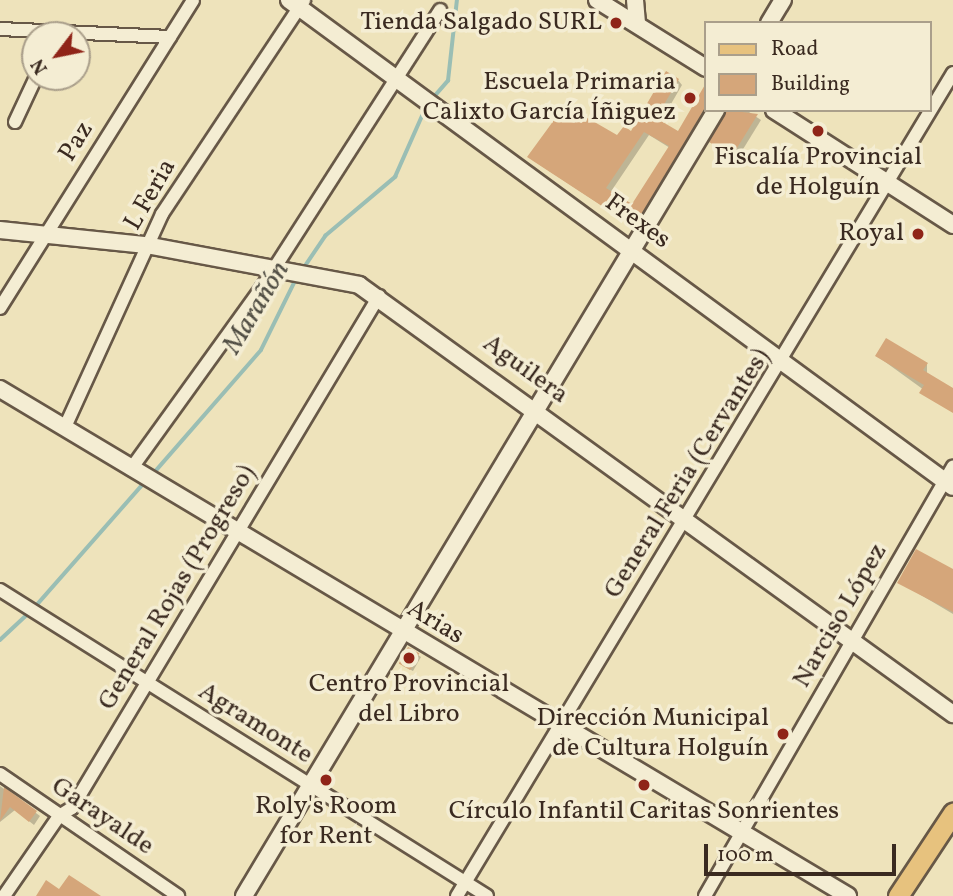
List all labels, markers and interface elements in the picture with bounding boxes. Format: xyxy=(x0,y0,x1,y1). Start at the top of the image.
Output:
place label: Tienda Salgado SURL xyxy=(360,7,602,39)
marker: Tienda Salgado SURL xyxy=(608,15,624,31)
north arrow xyxy=(21,21,91,91)
legend xyxy=(704,21,932,112)
text: Road xyxy=(771,35,818,64)
text: N xyxy=(25,53,55,79)
place label: Escuela Primaria Calixto García Íñiguez xyxy=(423,67,676,128)
text: Building xyxy=(771,70,850,99)
marker: Escuela Primaria Calixto García Íñiguez xyxy=(682,90,698,106)
street label: Paz xyxy=(53,116,101,168)
marker: Fiscalía Provincial de Holguín xyxy=(810,123,826,139)
place label: Fiscalía Provincial de Holguín xyxy=(714,142,922,204)
street label: L Feria xyxy=(118,154,184,236)
street label: Frexes xyxy=(598,188,676,256)
place label: Royal xyxy=(838,218,904,250)
marker: Royal xyxy=(910,226,926,242)
water label: Marañón xyxy=(216,256,298,360)
street label: Aguilera xyxy=(476,329,574,411)
street label: General Feria (Cervantes) xyxy=(598,343,778,605)
street label: General Rojas (Progreso) xyxy=(92,460,264,716)
street label: Narciso López xyxy=(787,538,895,694)
street label: Arias xyxy=(401,594,469,652)
marker: Centro Provincial del Libro xyxy=(401,650,417,666)
place label: Centro Provincial del Libro xyxy=(309,669,509,730)
street label: Agramonte xyxy=(192,677,318,771)
place label: Dirección Municipal de Cultura Holguín xyxy=(537,703,769,764)
marker: Dirección Municipal de Cultura Holguín xyxy=(775,726,791,742)
street label: Garayalde xyxy=(45,771,159,863)
marker: Roly's Room for Rent xyxy=(318,772,334,788)
marker: Círculo Infantil Caritas Sonrientes xyxy=(636,777,652,793)
place label: Roly's Room for Rent xyxy=(255,791,397,852)
place label: Círculo Infantil Caritas Sonrientes xyxy=(449,796,839,828)
scale bar xyxy=(708,830,900,874)
text: 100 m xyxy=(717,841,774,870)

